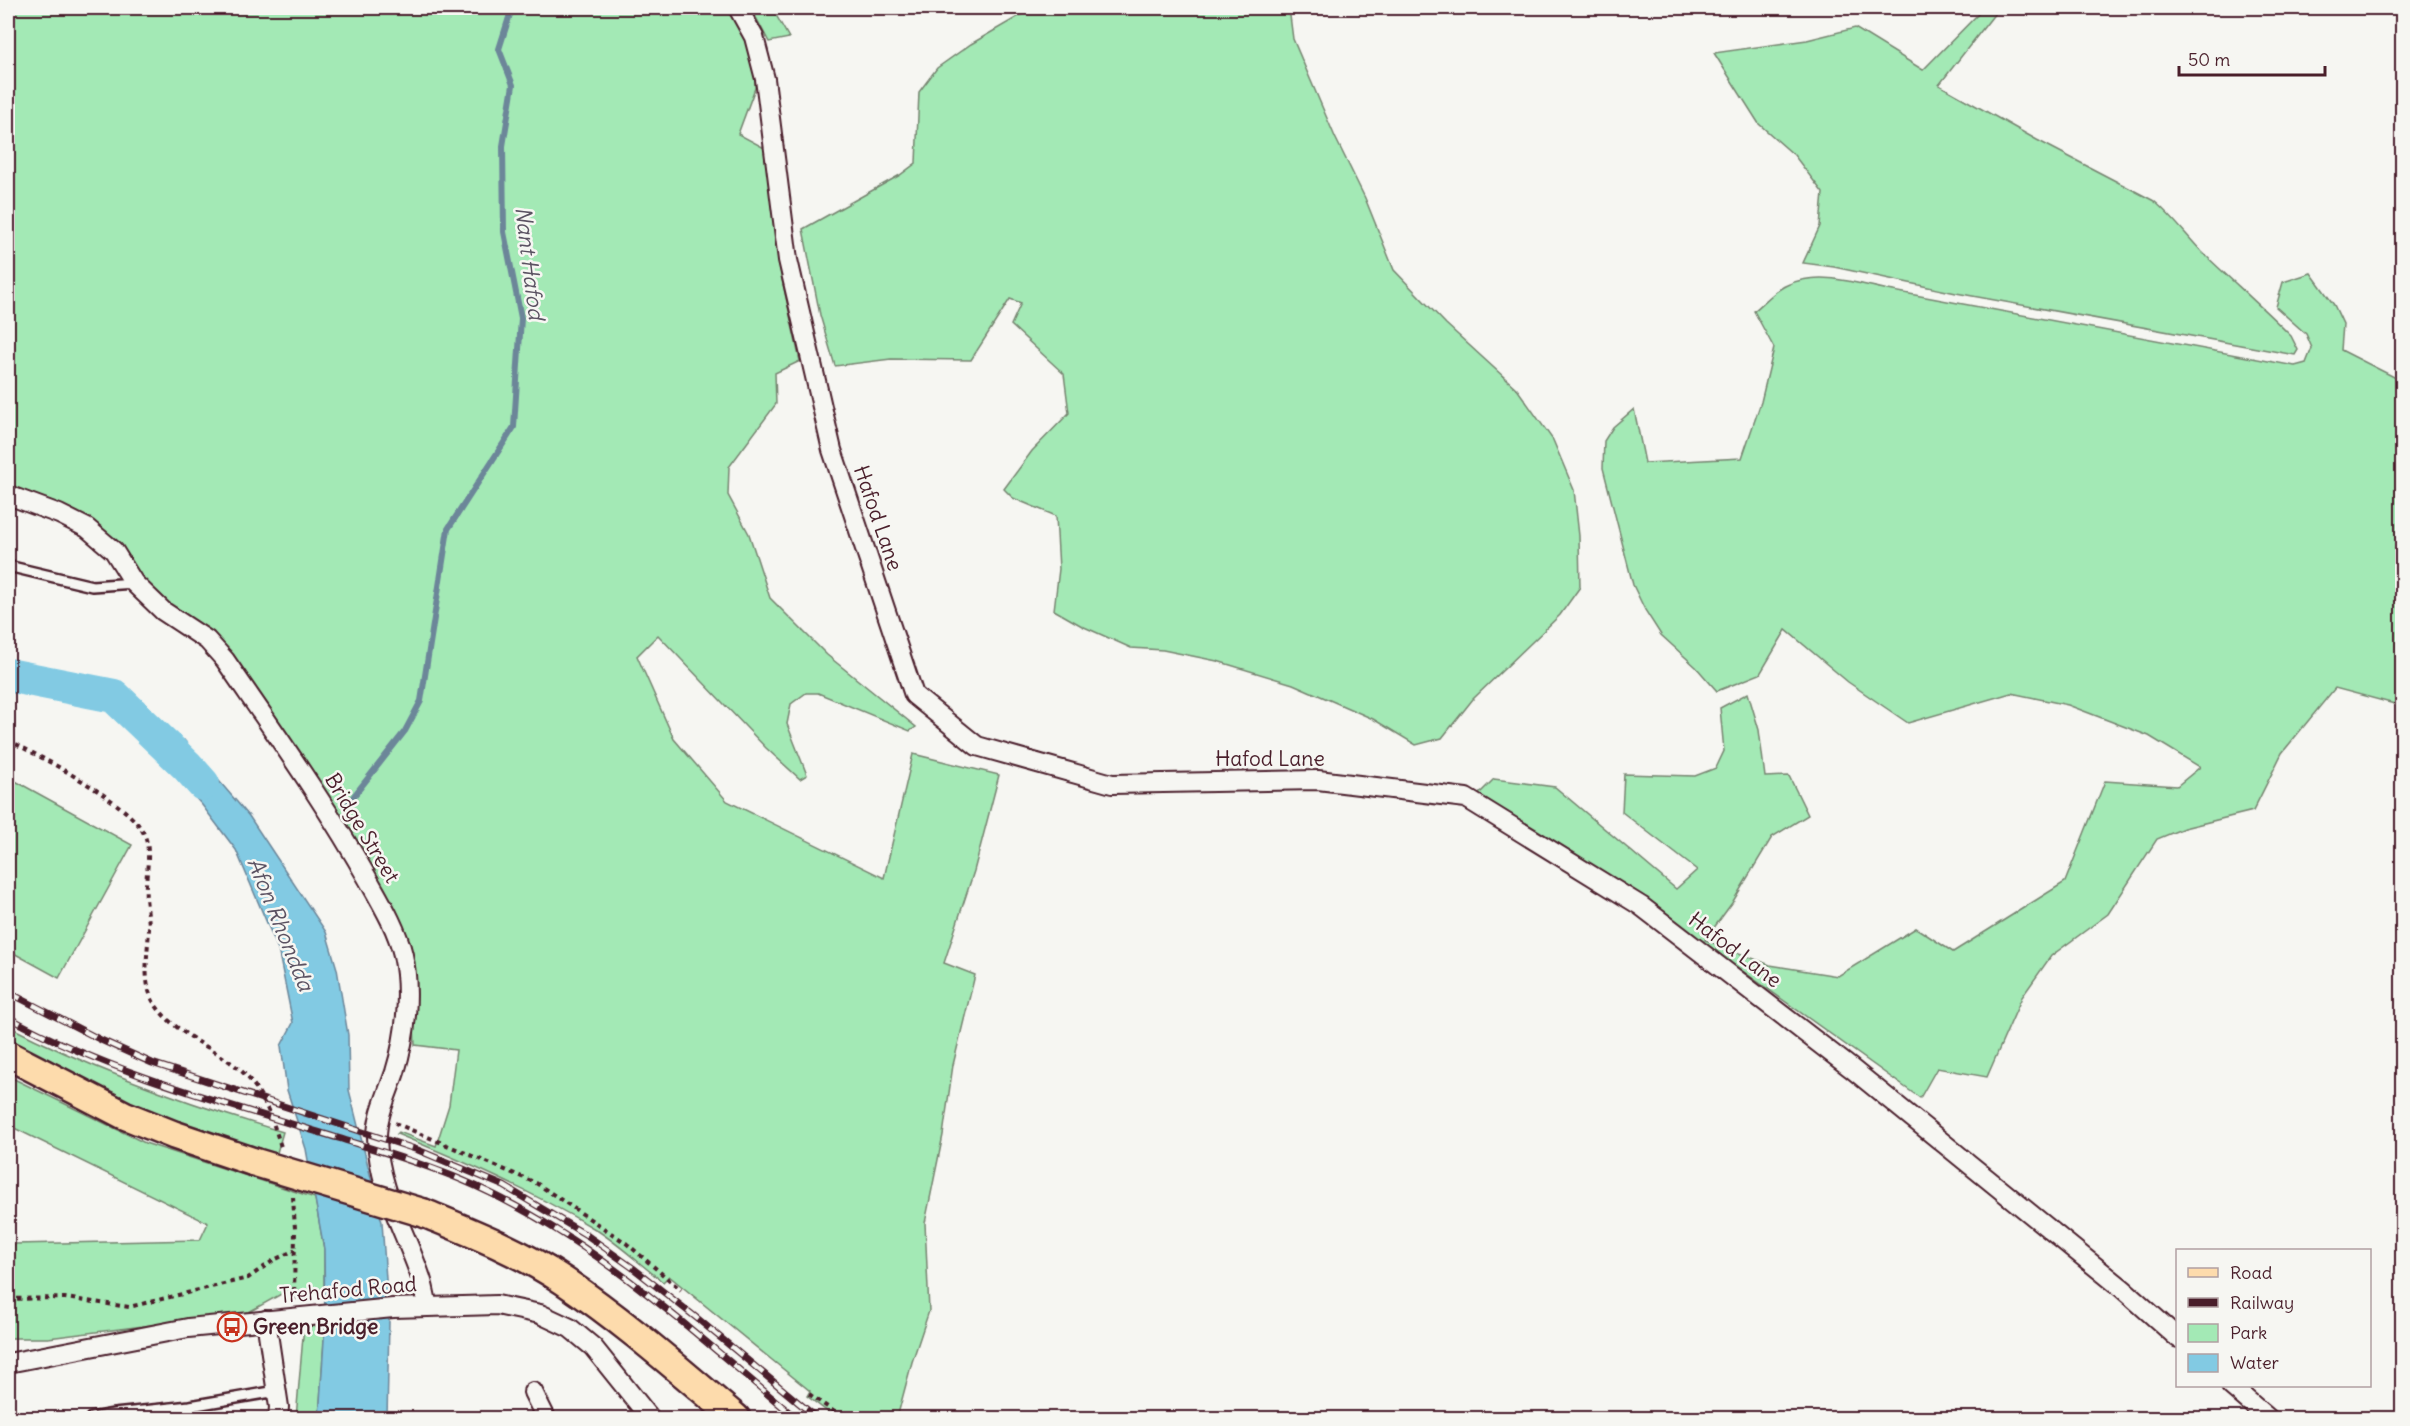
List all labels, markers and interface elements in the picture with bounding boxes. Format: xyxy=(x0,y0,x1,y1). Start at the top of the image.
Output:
scale bar xyxy=(2179,39,2324,77)
text: 50 m xyxy=(2188,48,2230,71)
water label: Nant Hafod xyxy=(509,205,551,324)
street label: Hafod Lane xyxy=(848,462,909,574)
street label: Hafod Lane xyxy=(1215,745,1325,772)
street label: Bridge Street xyxy=(319,768,406,888)
water label: Afon Rhondda xyxy=(242,853,321,996)
street label: Hafod Lane xyxy=(1683,906,1787,993)
legend xyxy=(2176,1249,2371,1387)
text: Road xyxy=(2230,1261,2273,1284)
street label: Trehafod Road xyxy=(278,1270,418,1309)
text: Railway xyxy=(2230,1291,2294,1314)
bus stop icon: Green Bridge xyxy=(216,1311,248,1343)
place label: Green Bridge xyxy=(253,1313,378,1340)
text: Park xyxy=(2230,1321,2267,1344)
text: Water xyxy=(2230,1351,2280,1374)

